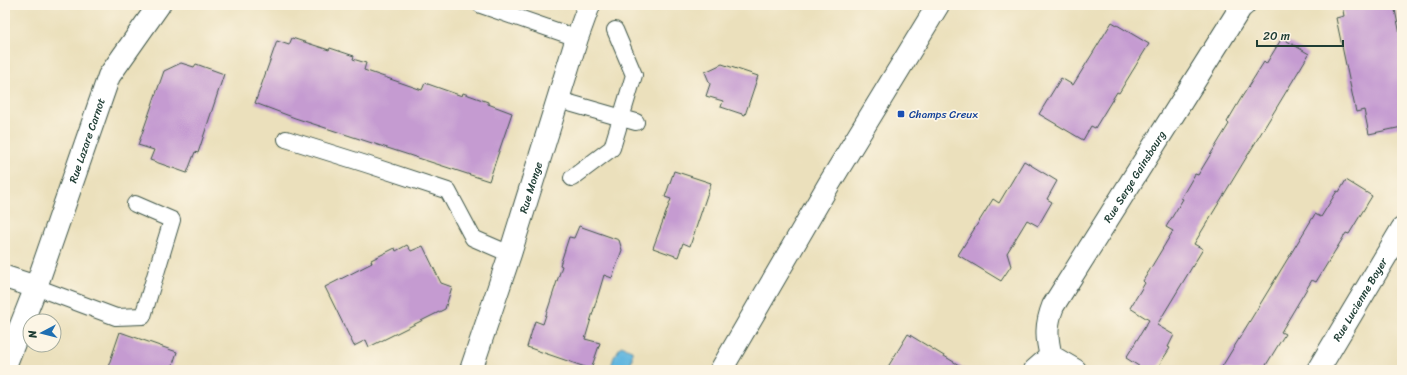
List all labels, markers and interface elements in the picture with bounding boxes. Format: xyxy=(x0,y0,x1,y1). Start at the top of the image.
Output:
scale bar xyxy=(1257,22,1343,48)
text: 20 m xyxy=(1263,25,1290,47)
street label: Rue Lazare Carnot xyxy=(64,95,111,186)
place label: Champs Creux xyxy=(909,105,978,124)
marker: Champs Creux xyxy=(896,109,906,119)
street label: Rue Serge Gainsbourg xyxy=(1099,126,1171,227)
street label: Rue Monge xyxy=(514,159,548,216)
street label: Rue Lucienne Boyer xyxy=(1328,253,1394,345)
north arrow xyxy=(22,313,62,353)
text: N xyxy=(23,329,43,340)

